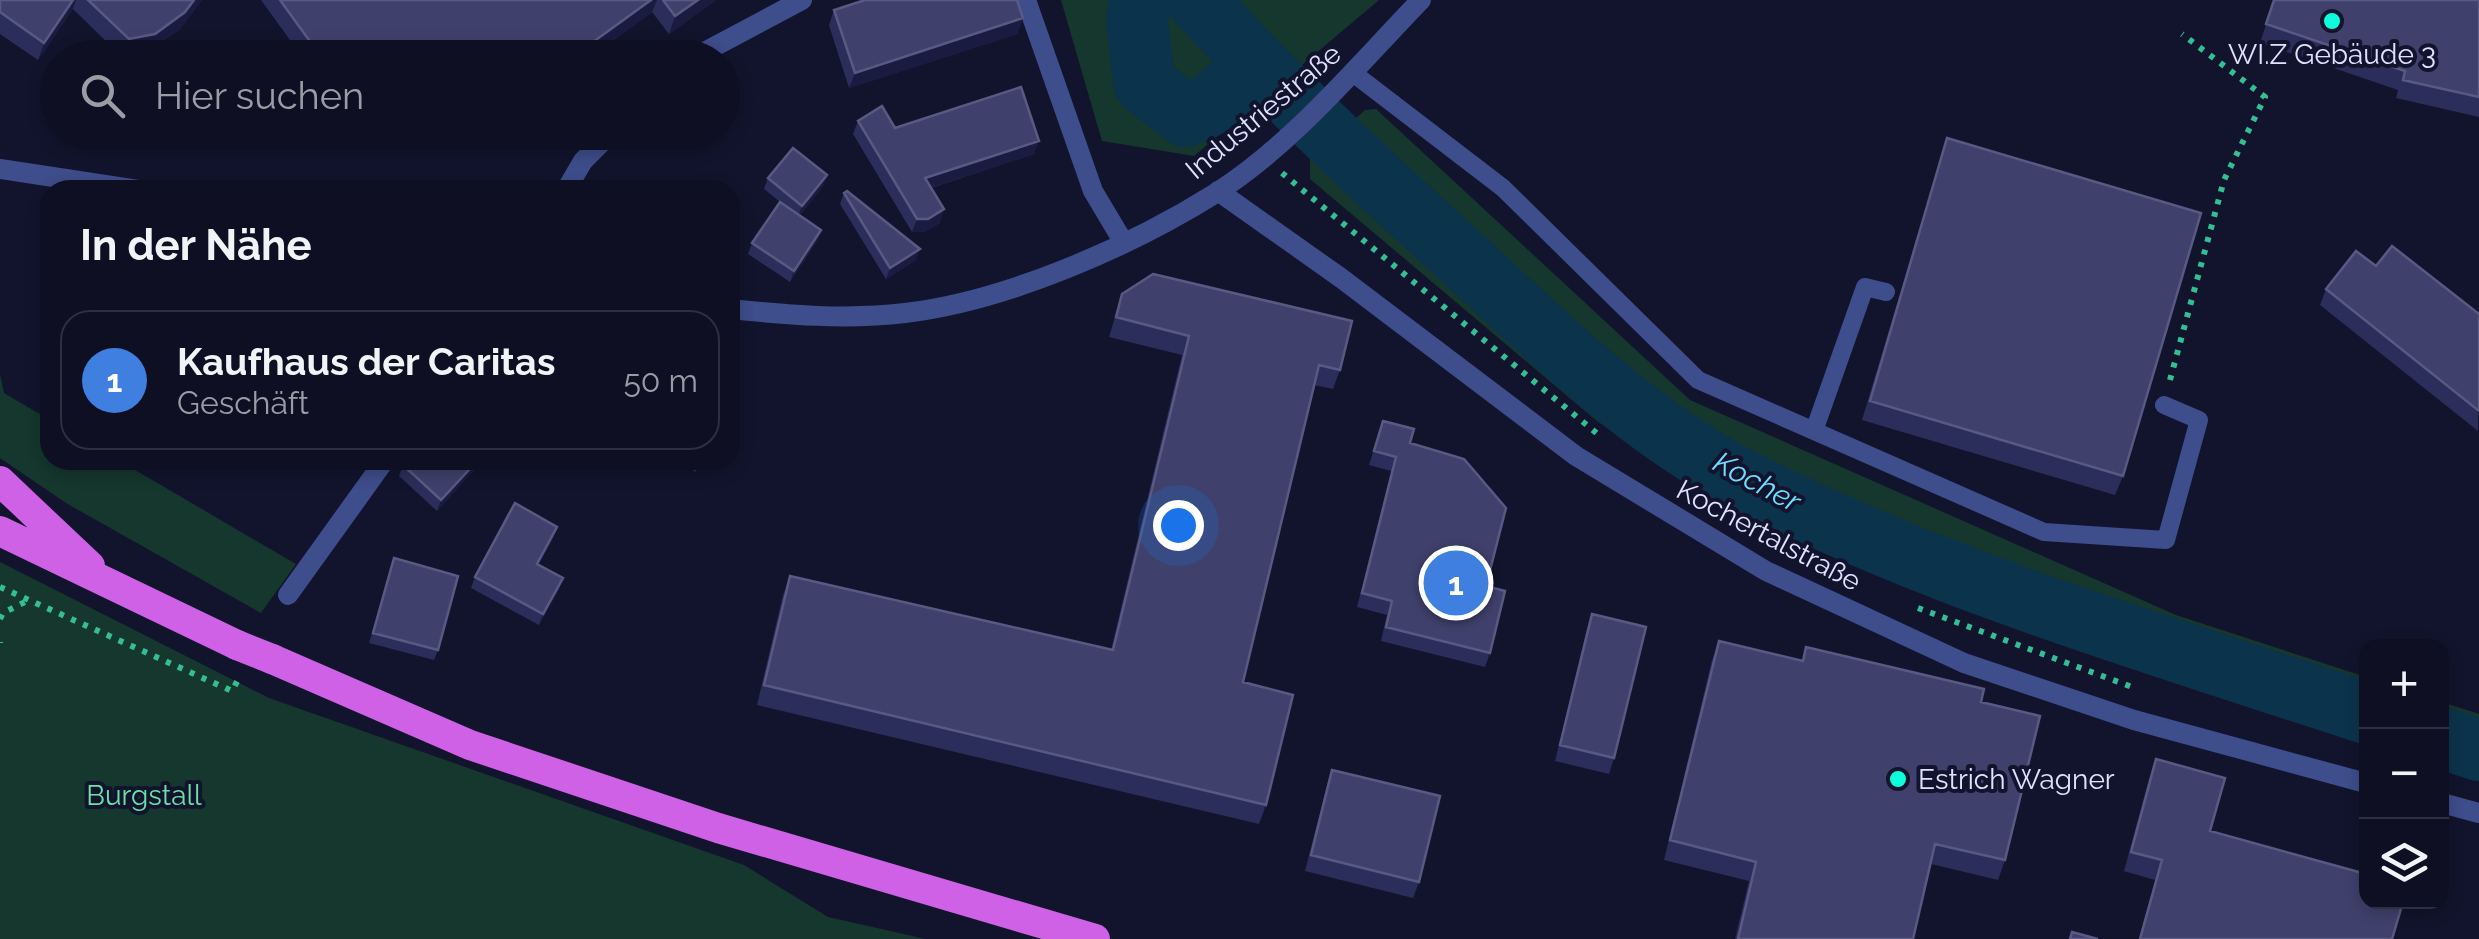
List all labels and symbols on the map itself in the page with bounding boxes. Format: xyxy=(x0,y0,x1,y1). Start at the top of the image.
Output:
marker: WI.Z Gebäude 3 xyxy=(2321,10,2343,32)
street label: Industriestraße xyxy=(1179,37,1348,186)
place label: WI.Z Gebäude 3 xyxy=(2228,38,2436,71)
water label: Kocher xyxy=(1708,444,1808,520)
street label: Kochertalstraße xyxy=(1671,473,1866,598)
your location xyxy=(1153,500,1204,551)
pin: 1 xyxy=(1424,546,1488,620)
place label: Estrich Wagner xyxy=(1918,763,2115,796)
marker: Estrich Wagner xyxy=(1887,768,1909,790)
park label: Burgstall xyxy=(86,779,202,812)

